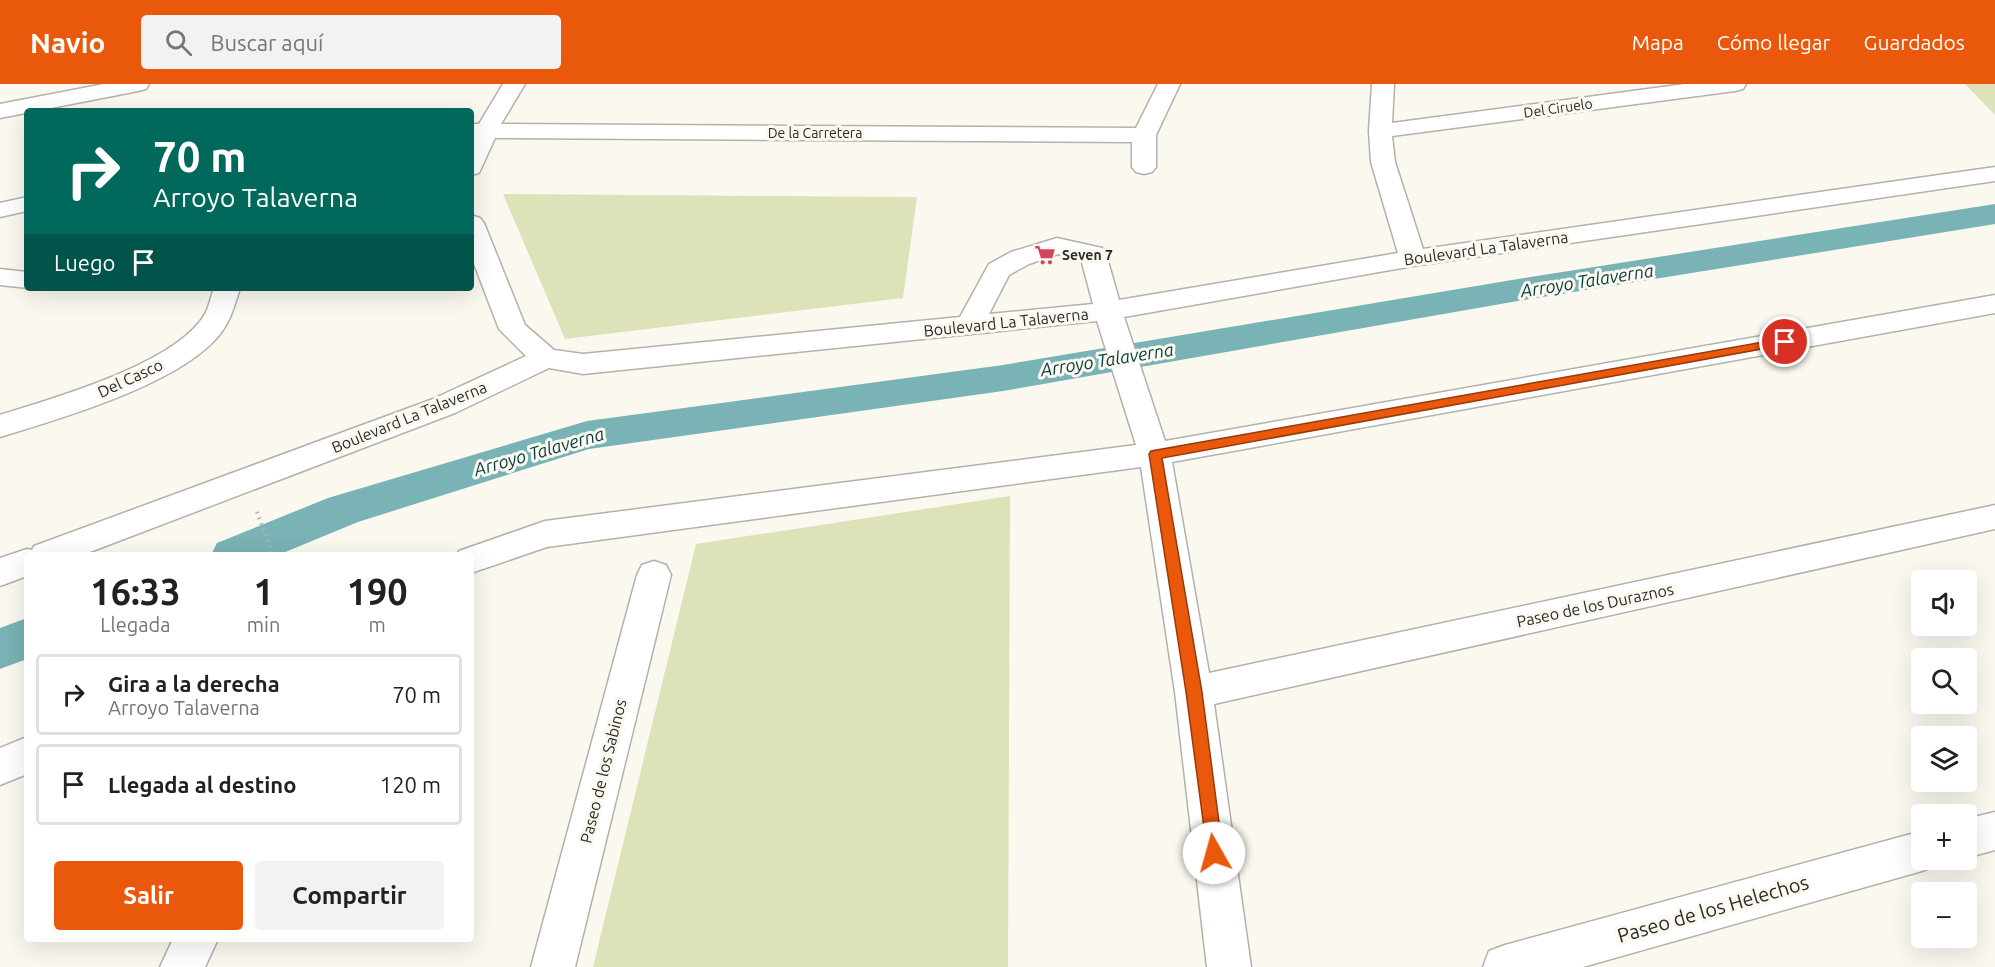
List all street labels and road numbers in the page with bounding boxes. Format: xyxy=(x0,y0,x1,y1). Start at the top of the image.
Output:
street label: Del Ciruelo xyxy=(1523,95,1593,121)
street label: De la Carretera xyxy=(768,125,862,141)
street label: Boulevard La Talaverna xyxy=(1403,228,1569,268)
street label: Boulevard La Talaverna xyxy=(923,304,1089,340)
street label: Del Casco xyxy=(95,355,165,401)
street label: Boulevard La Talaverna xyxy=(329,378,489,456)
street label: Paseo de los Duraznos xyxy=(1515,580,1675,630)
street label: Paseo de los Sabinos xyxy=(576,697,630,845)
street label: Paseo de los Helechos xyxy=(1615,870,1811,947)

